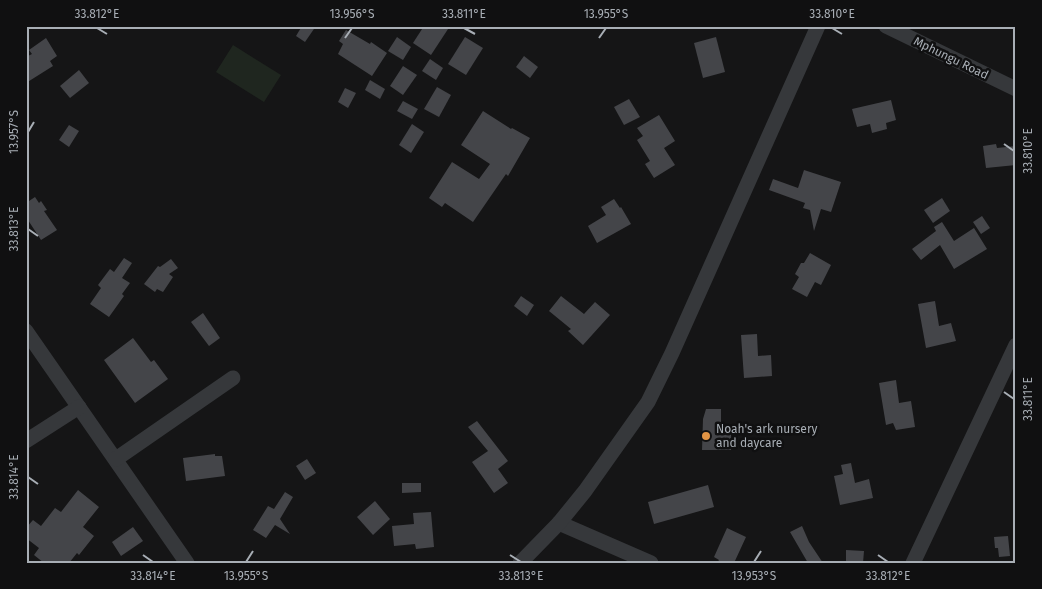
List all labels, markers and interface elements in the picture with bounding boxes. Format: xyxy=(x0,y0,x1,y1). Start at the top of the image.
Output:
text: 33.812°E xyxy=(75,7,119,21)
text: 13.956°S xyxy=(329,7,375,21)
text: 33.811°E xyxy=(442,7,486,21)
text: 13.955°S xyxy=(584,7,629,21)
text: 33.810°E xyxy=(809,7,855,21)
street label: Mphungu Road xyxy=(911,34,991,82)
text: 13.957°S xyxy=(7,110,21,154)
text: 33.810°E xyxy=(1021,128,1035,174)
text: 33.813°E xyxy=(7,207,21,252)
text: 33.811°E xyxy=(1021,377,1035,421)
place label: Noah's ark nursery and daycare xyxy=(716,422,818,450)
marker: Noah's ark nursery and daycare xyxy=(700,430,712,442)
text: 33.814°E xyxy=(7,454,21,500)
text: 33.814°E xyxy=(130,569,176,583)
text: 13.955°S xyxy=(224,569,269,583)
text: 33.813°E xyxy=(499,569,544,583)
text: 13.953°S xyxy=(732,569,777,583)
text: 33.812°E xyxy=(866,569,910,583)

